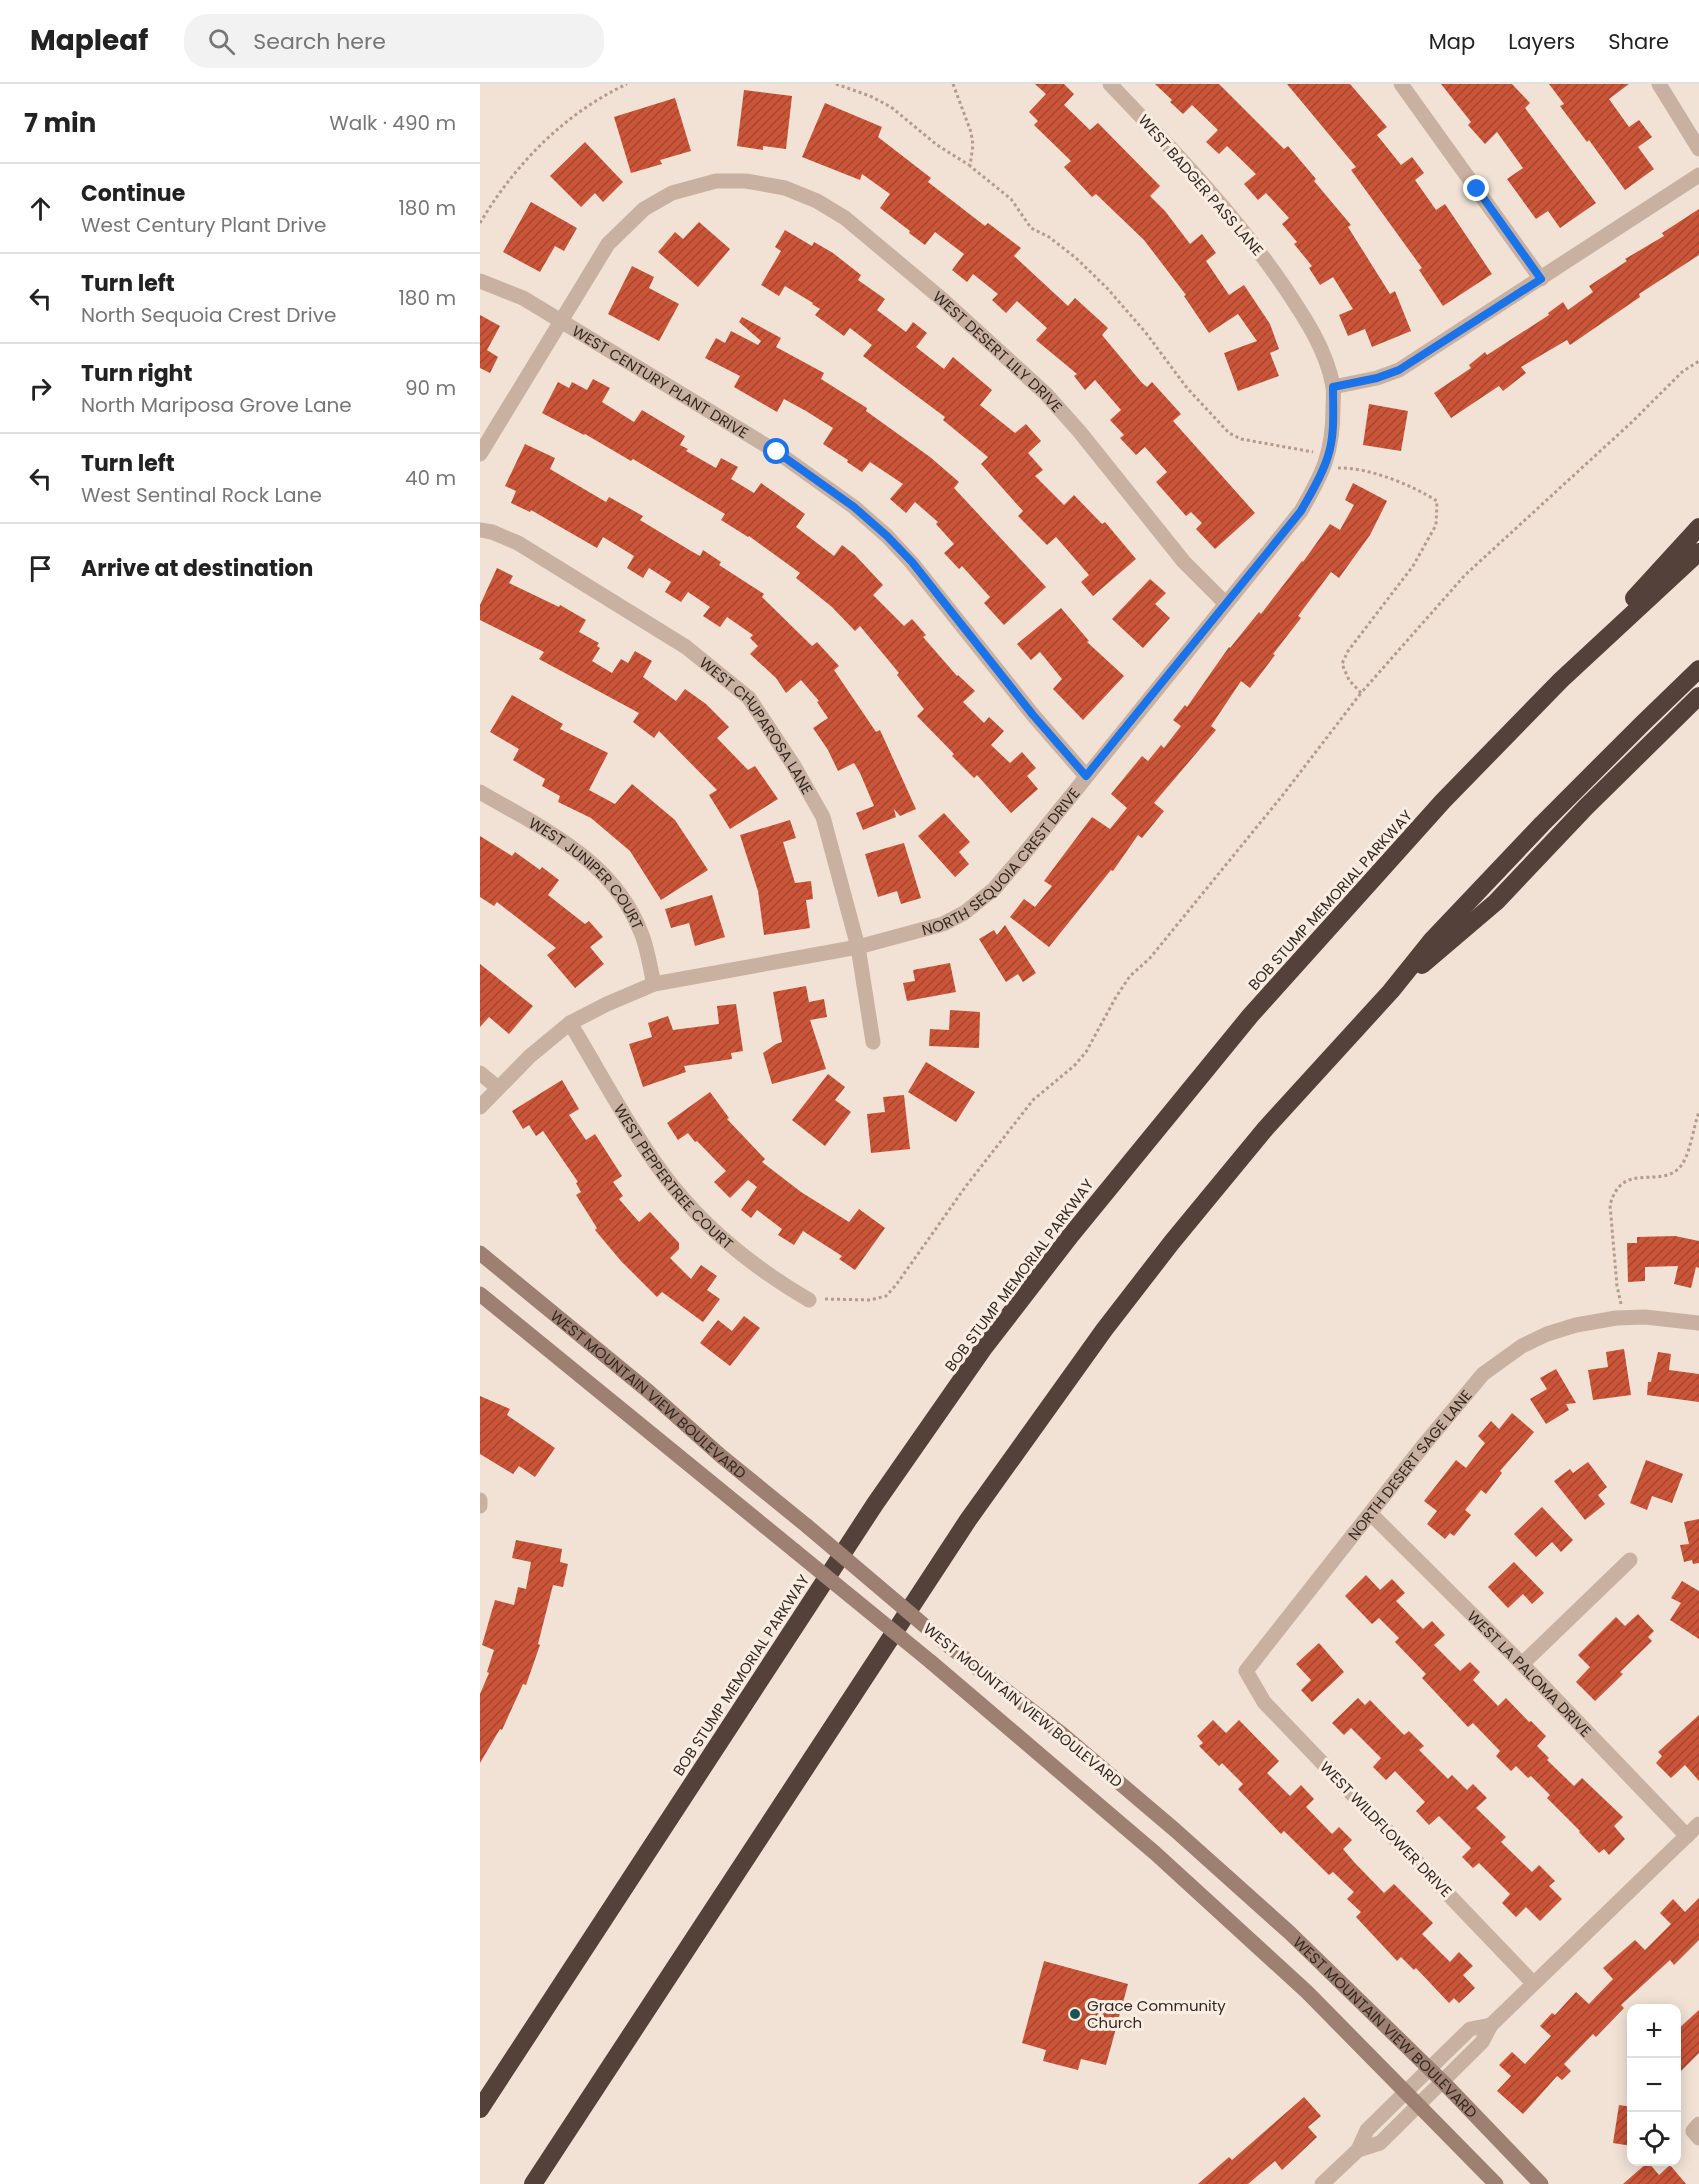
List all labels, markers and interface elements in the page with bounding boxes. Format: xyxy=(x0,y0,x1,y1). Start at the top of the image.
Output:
search box xyxy=(184,14,604,68)
text: Mapleaf xyxy=(30,21,148,60)
icon: search xyxy=(205,25,238,58)
text: Search here xyxy=(253,26,386,57)
text: Map xyxy=(1429,27,1475,56)
text: Layers xyxy=(1508,27,1575,56)
text: Share xyxy=(1608,27,1669,56)
text: 7 min xyxy=(24,105,96,141)
text: Walk · 490 m xyxy=(329,109,456,137)
street label: WEST BADGER PASS LANE xyxy=(1134,110,1268,260)
route end xyxy=(1463,175,1489,201)
text: Continue xyxy=(81,178,185,209)
icon: ahead xyxy=(24,192,57,225)
text: 180 m xyxy=(398,194,456,222)
text: West Century Plant Drive xyxy=(81,211,326,239)
text: Turn left xyxy=(81,268,175,299)
icon: left xyxy=(24,282,57,315)
text: 180 m xyxy=(398,284,456,312)
street label: WEST DESERT LILY DRIVE xyxy=(929,286,1068,417)
text: North Sequoia Crest Drive xyxy=(81,301,336,329)
street label: WEST CENTURY PLANT DRIVE xyxy=(568,320,753,443)
text: Turn right xyxy=(81,358,192,389)
icon: right xyxy=(24,372,57,405)
text: 90 m xyxy=(405,374,456,402)
text: North Mariposa Grove Lane xyxy=(81,391,352,419)
route start xyxy=(763,438,789,464)
text: Turn left xyxy=(81,448,175,479)
icon: left xyxy=(24,462,57,495)
text: 40 m xyxy=(405,464,456,492)
text: West Sentinal Rock Lane xyxy=(81,481,322,509)
icon: arrive xyxy=(24,552,57,585)
text: Arrive at destination xyxy=(81,553,313,584)
street label: WEST CHUPAROSA LANE xyxy=(695,652,818,798)
street label: NORTH SEQUOIA CREST DRIVE xyxy=(919,783,1084,940)
street label: BOB STUMP MEMORIAL PARKWAY xyxy=(1243,805,1417,995)
street label: WEST JUNIPER COURT xyxy=(525,812,649,933)
street label: WEST PEPPERTREE COURT xyxy=(609,1100,738,1254)
street label: BOB STUMP MEMORIAL PARKWAY xyxy=(940,1174,1099,1376)
street label: WEST MOUNTAIN VIEW BOULEVARD xyxy=(546,1305,751,1483)
street label: NORTH DESERT SAGE LANE xyxy=(1343,1385,1476,1544)
street label: BOB STUMP MEMORIAL PARKWAY xyxy=(668,1570,814,1780)
street label: WEST LA PALOMA DRIVE xyxy=(1463,1605,1597,1741)
street label: WEST MOUNTAIN VIEW BOULEVARD xyxy=(919,1618,1127,1792)
street label: WEST WILDFLOWER DRIVE xyxy=(1316,1757,1456,1901)
street label: WEST MOUNTAIN VIEW BOULEVARD xyxy=(1289,1932,1482,2122)
place label: Grace Community Church xyxy=(1087,1995,1226,2033)
map controls xyxy=(1627,2004,1681,2166)
button: + xyxy=(1627,2004,1681,2058)
marker: Grace Community Church xyxy=(1068,2007,1082,2021)
button: − xyxy=(1627,2058,1681,2112)
button: locate xyxy=(1627,2112,1681,2166)

